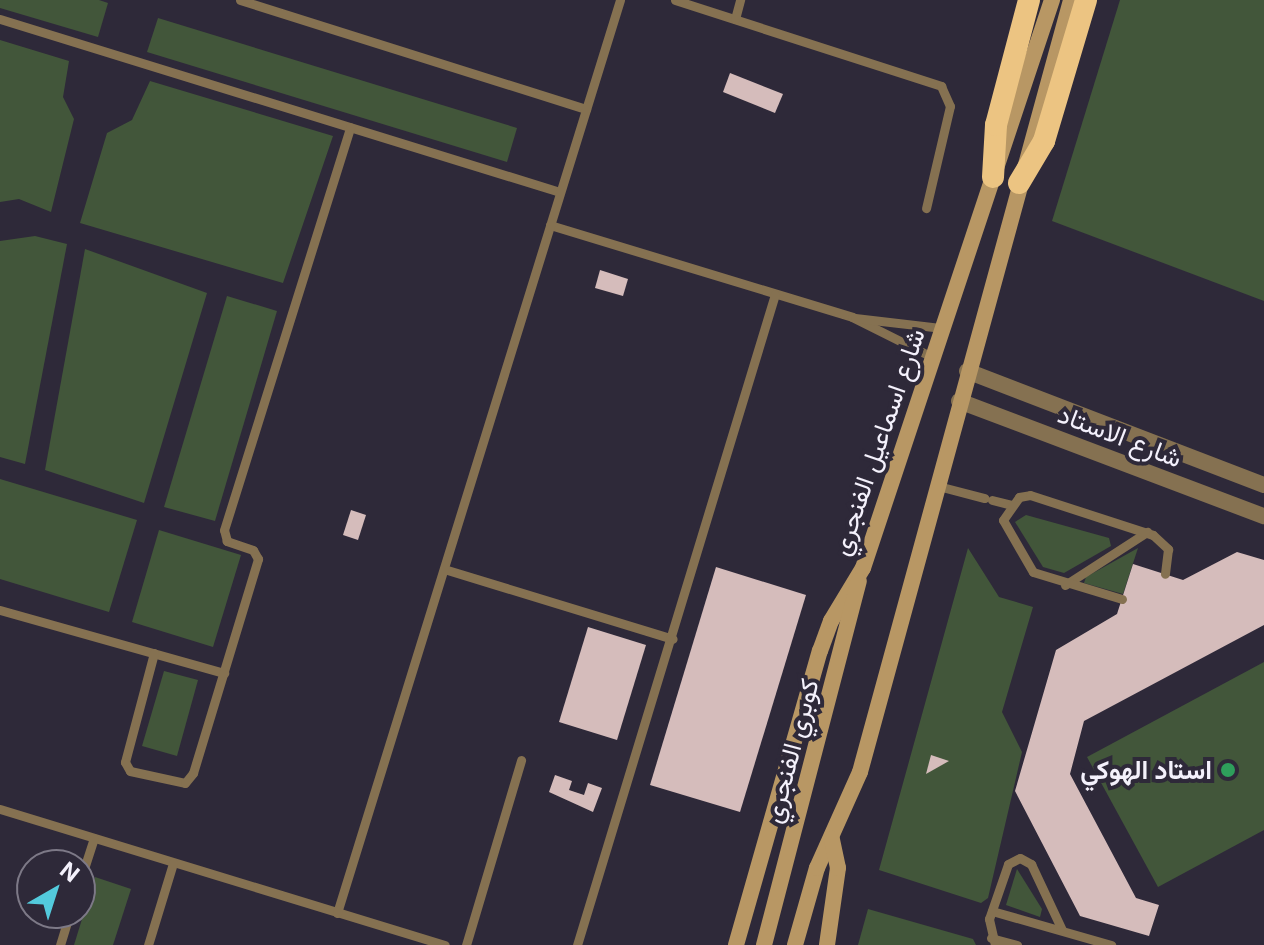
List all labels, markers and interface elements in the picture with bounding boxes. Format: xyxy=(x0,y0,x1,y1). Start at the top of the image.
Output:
street label: شارع اسماعيل الفنجري xyxy=(825,325,931,559)
street label: شارع الاستاد xyxy=(1054,398,1186,474)
street label: كوبري الفنجري xyxy=(757,676,825,826)
place label: استاد الهوكي xyxy=(1080,754,1212,786)
marker: استاد الهوكي xyxy=(1219,761,1237,779)
north arrow xyxy=(16,849,96,929)
text: N xyxy=(55,857,85,887)

